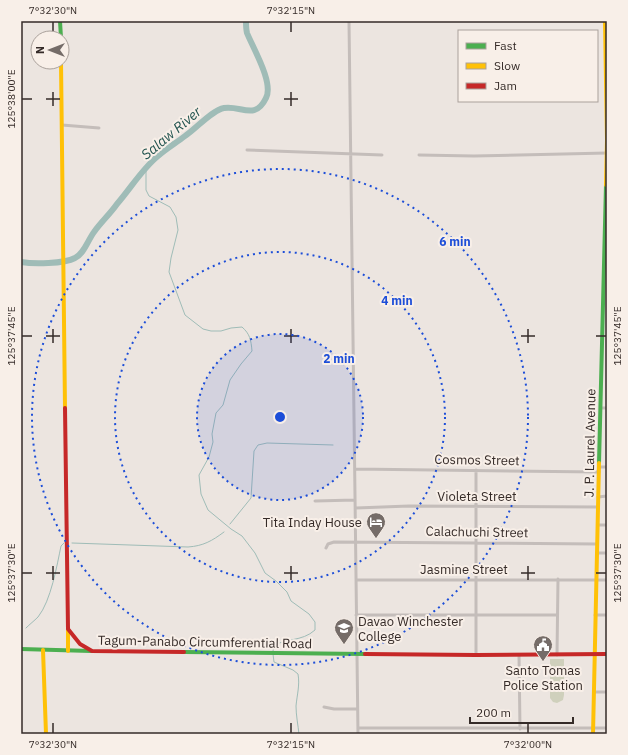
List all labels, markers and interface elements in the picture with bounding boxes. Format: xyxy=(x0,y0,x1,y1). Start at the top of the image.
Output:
text: 7°32'30"N xyxy=(29,4,77,17)
text: 7°32'15"N xyxy=(267,4,315,17)
north arrow xyxy=(30,30,70,70)
legend xyxy=(458,30,598,102)
text: Fast xyxy=(494,38,517,53)
text: N xyxy=(33,46,47,54)
text: Slow xyxy=(494,58,520,73)
text: 125°38'00"E xyxy=(5,69,18,129)
text: Jam xyxy=(494,78,517,93)
water label: Salaw River xyxy=(137,102,205,163)
text: 6 min xyxy=(439,234,471,249)
text: 4 min xyxy=(381,293,413,308)
text: 125°37'45"E xyxy=(5,306,18,366)
text: 125°37'45"E xyxy=(611,306,624,366)
text: 2 min xyxy=(323,351,355,366)
street label: J. P. Laurel Avenue xyxy=(581,388,599,498)
centre of rings xyxy=(273,410,287,424)
street label: Cosmos Street xyxy=(434,451,520,469)
street label: Violeta Street xyxy=(437,488,517,505)
hotel icon: Tita Inday House xyxy=(365,511,387,539)
place label: Tita Inday House xyxy=(263,514,362,531)
street label: Calachuchi Street xyxy=(426,523,528,541)
text: 125°37'30"E xyxy=(5,543,18,603)
text: 125°37'30"E xyxy=(611,543,624,603)
street label: Jasmine Street xyxy=(420,561,508,578)
place label: Davao Winchester College xyxy=(358,613,463,645)
school or university icon: Davao Winchester College xyxy=(333,617,355,645)
street label: Tagum-Panabo Circumferential Road xyxy=(98,632,312,652)
public building icon: Santo Tomas Police Station xyxy=(532,634,554,662)
place label: Santo Tomas Police Station xyxy=(503,662,583,694)
scale bar xyxy=(470,699,573,725)
text: 200 m xyxy=(476,705,511,720)
text: 7°32'30"N xyxy=(29,738,77,751)
text: 7°32'15"N xyxy=(267,738,315,751)
text: 7°32'00"N xyxy=(504,738,552,751)

